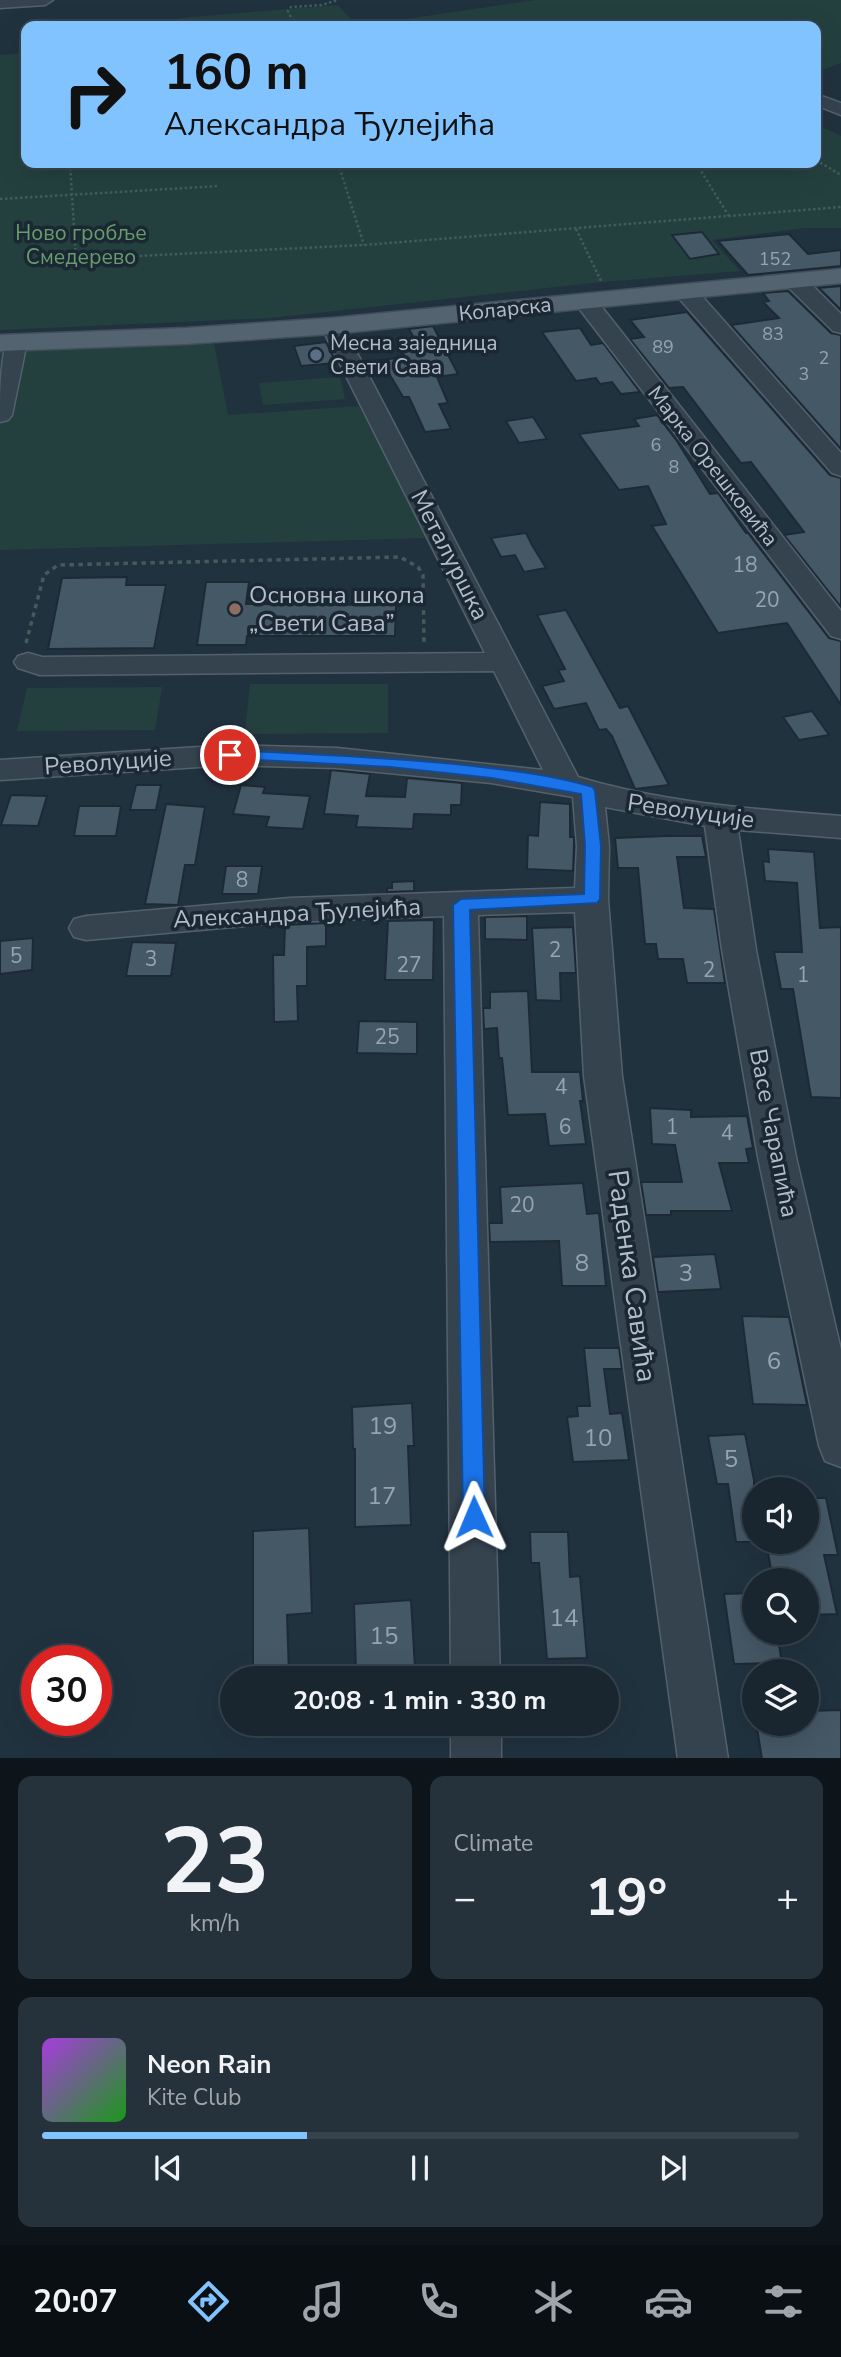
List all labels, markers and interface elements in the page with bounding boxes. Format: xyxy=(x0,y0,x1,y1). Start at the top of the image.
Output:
text: 160 m xyxy=(164,39,308,106)
icon: right xyxy=(49,49,140,140)
text: Александра Ђулејића xyxy=(164,103,495,146)
park label: Ново гробље Смедерево xyxy=(15,219,147,271)
house number: 152 xyxy=(759,247,791,271)
street label: Коларска xyxy=(457,290,553,328)
house number: 83 xyxy=(762,322,784,346)
place label: Месна заједница Свети Сава xyxy=(330,329,498,381)
house number: 89 xyxy=(652,335,674,359)
house number: 2 xyxy=(819,346,829,370)
marker: Месна заједница Свети Сава xyxy=(308,347,324,363)
house number: 3 xyxy=(799,362,809,386)
street label: Марка Орешковића xyxy=(642,380,784,552)
house number: 6 xyxy=(651,433,661,457)
house number: 8 xyxy=(669,455,679,479)
street label: Металуршка xyxy=(403,484,497,626)
house number: 18 xyxy=(732,551,758,579)
place label: Основна школа „Свети Сава” xyxy=(249,579,425,639)
house number: 20 xyxy=(754,586,780,614)
marker: Основна школа „Свети Сава” xyxy=(227,601,243,617)
pin xyxy=(200,725,260,785)
icon: arrive xyxy=(211,736,249,774)
street label: Револуције xyxy=(43,742,173,782)
street label: Револуције xyxy=(625,786,757,836)
house number: 8 xyxy=(236,866,248,894)
street label: Александра Ђулејића xyxy=(172,891,422,935)
house number: 2 xyxy=(549,936,561,964)
house number: 5 xyxy=(10,942,22,970)
house number: 3 xyxy=(145,945,157,973)
house number: 27 xyxy=(396,951,422,979)
house number: 2 xyxy=(703,956,715,984)
house number: 1 xyxy=(797,961,809,989)
house number: 25 xyxy=(374,1023,400,1051)
street label: Васе Чарапића xyxy=(742,1046,806,1220)
house number: 4 xyxy=(555,1073,567,1101)
house number: 6 xyxy=(559,1113,571,1141)
house number: 1 xyxy=(666,1113,678,1141)
house number: 4 xyxy=(721,1119,733,1147)
street label: Раденка Савића xyxy=(598,1167,666,1385)
house number: 20 xyxy=(509,1191,535,1219)
house number: 8 xyxy=(575,1247,589,1279)
house number: 3 xyxy=(679,1257,693,1289)
house number: 6 xyxy=(767,1345,781,1377)
house number: 19 xyxy=(369,1410,397,1442)
house number: 10 xyxy=(584,1422,612,1454)
house number: 5 xyxy=(724,1443,738,1475)
map controls xyxy=(742,1477,819,1736)
button: sound xyxy=(742,1477,819,1554)
house number: 17 xyxy=(368,1480,396,1512)
position arrow xyxy=(437,1480,511,1554)
button: search xyxy=(742,1568,819,1645)
house number: 14 xyxy=(550,1602,578,1634)
house number: 15 xyxy=(370,1620,398,1652)
speed limit sign: 30 xyxy=(21,1645,112,1736)
button: layers xyxy=(742,1659,819,1736)
text: 20:08 · 1 min · 330 m xyxy=(293,1683,546,1718)
text: 23 xyxy=(160,1800,269,1924)
text: Climate xyxy=(454,1828,533,1859)
text: 19° xyxy=(585,1862,667,1933)
text: − xyxy=(454,1873,476,1924)
text: + xyxy=(776,1873,799,1924)
text: km/h xyxy=(189,1908,240,1939)
text: Neon Rain xyxy=(147,2047,272,2082)
text: Kite Club xyxy=(147,2082,241,2113)
icon: previous xyxy=(149,2149,187,2187)
icon: pause xyxy=(401,2149,439,2187)
icon: next xyxy=(654,2149,692,2187)
icon: directions xyxy=(184,2277,233,2326)
icon: music xyxy=(299,2277,348,2326)
icon: phone xyxy=(414,2277,463,2326)
icon: climate xyxy=(529,2277,578,2326)
icon: car xyxy=(644,2277,693,2326)
icon: filters xyxy=(759,2277,808,2326)
text: 20:07 xyxy=(33,2280,118,2323)

